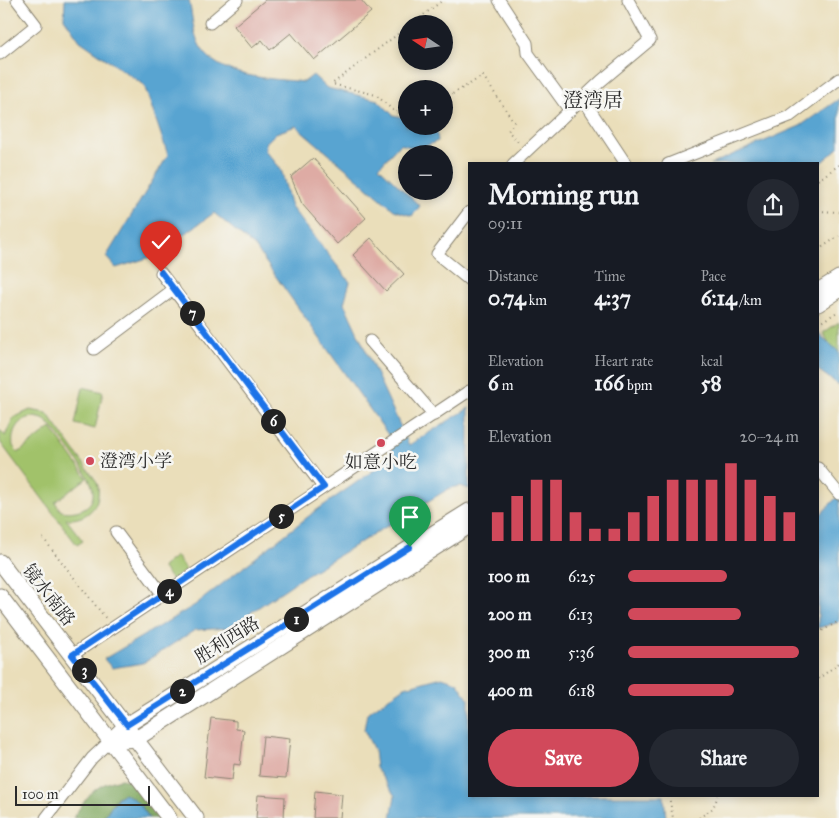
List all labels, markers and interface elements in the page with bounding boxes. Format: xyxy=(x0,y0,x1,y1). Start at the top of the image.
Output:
north arrow xyxy=(398,15,452,70)
map controls xyxy=(398,15,453,200)
button: + xyxy=(398,80,453,135)
district label: 澄湾居 xyxy=(563,88,623,112)
button: − xyxy=(398,145,453,200)
text: Morning run xyxy=(488,177,639,212)
button: share xyxy=(747,179,799,231)
text: 09:11 xyxy=(488,214,523,233)
pin xyxy=(140,221,182,272)
icon: check xyxy=(147,228,175,256)
text: Distance xyxy=(488,268,538,285)
text: Time xyxy=(594,268,625,285)
text: Pace xyxy=(701,268,726,285)
text: 0.74 xyxy=(488,285,526,311)
text: 4:37 xyxy=(594,285,631,311)
text: 6:14 xyxy=(701,285,737,311)
text: km xyxy=(526,292,547,309)
text: /km xyxy=(737,292,762,309)
pin: 7 xyxy=(180,300,204,326)
text: 7 xyxy=(189,305,196,322)
text: Elevation xyxy=(488,353,544,370)
text: Heart rate xyxy=(594,353,653,370)
text: kcal xyxy=(701,353,723,370)
text: 6 xyxy=(488,370,499,396)
text: 166 xyxy=(594,370,624,396)
text: 58 xyxy=(701,370,722,396)
text: m xyxy=(499,377,514,394)
text: bpm xyxy=(624,377,653,394)
pin: 6 xyxy=(260,408,286,434)
text: 6 xyxy=(270,413,277,430)
text: Elevation xyxy=(488,427,552,446)
text: 20–24 m xyxy=(740,427,799,446)
marker: 如意小吃 xyxy=(375,437,387,449)
place label: 澄湾小学 xyxy=(100,450,172,472)
place label: 如意小吃 xyxy=(345,451,417,473)
marker: 澄湾小学 xyxy=(84,455,96,467)
pin xyxy=(389,496,431,547)
icon: arrive xyxy=(396,503,424,531)
pin: 5 xyxy=(268,504,294,528)
text: 5 xyxy=(278,508,285,525)
street label: 镜水南路 xyxy=(18,560,80,630)
text: 100 m xyxy=(488,567,530,586)
text: 6:25 xyxy=(568,567,595,586)
pin: 4 xyxy=(156,578,182,604)
text: 4 xyxy=(166,583,173,600)
text: 200 m xyxy=(488,605,531,624)
text: 6:13 xyxy=(568,605,593,624)
pin: 1 xyxy=(284,606,308,632)
text: 1 xyxy=(294,611,299,628)
street label: 胜利西路 xyxy=(191,612,263,668)
text: 300 m xyxy=(488,643,530,662)
text: 5:36 xyxy=(568,643,594,662)
pin: 3 xyxy=(72,658,96,682)
text: 3 xyxy=(82,662,87,679)
pin: 2 xyxy=(170,678,194,704)
text: 400 m xyxy=(488,681,532,700)
text: 6:18 xyxy=(568,681,595,700)
text: 2 xyxy=(179,683,186,700)
button: Save xyxy=(488,729,639,787)
button: Share xyxy=(649,729,799,787)
scale bar xyxy=(15,783,150,806)
text: 100 m xyxy=(22,786,59,803)

